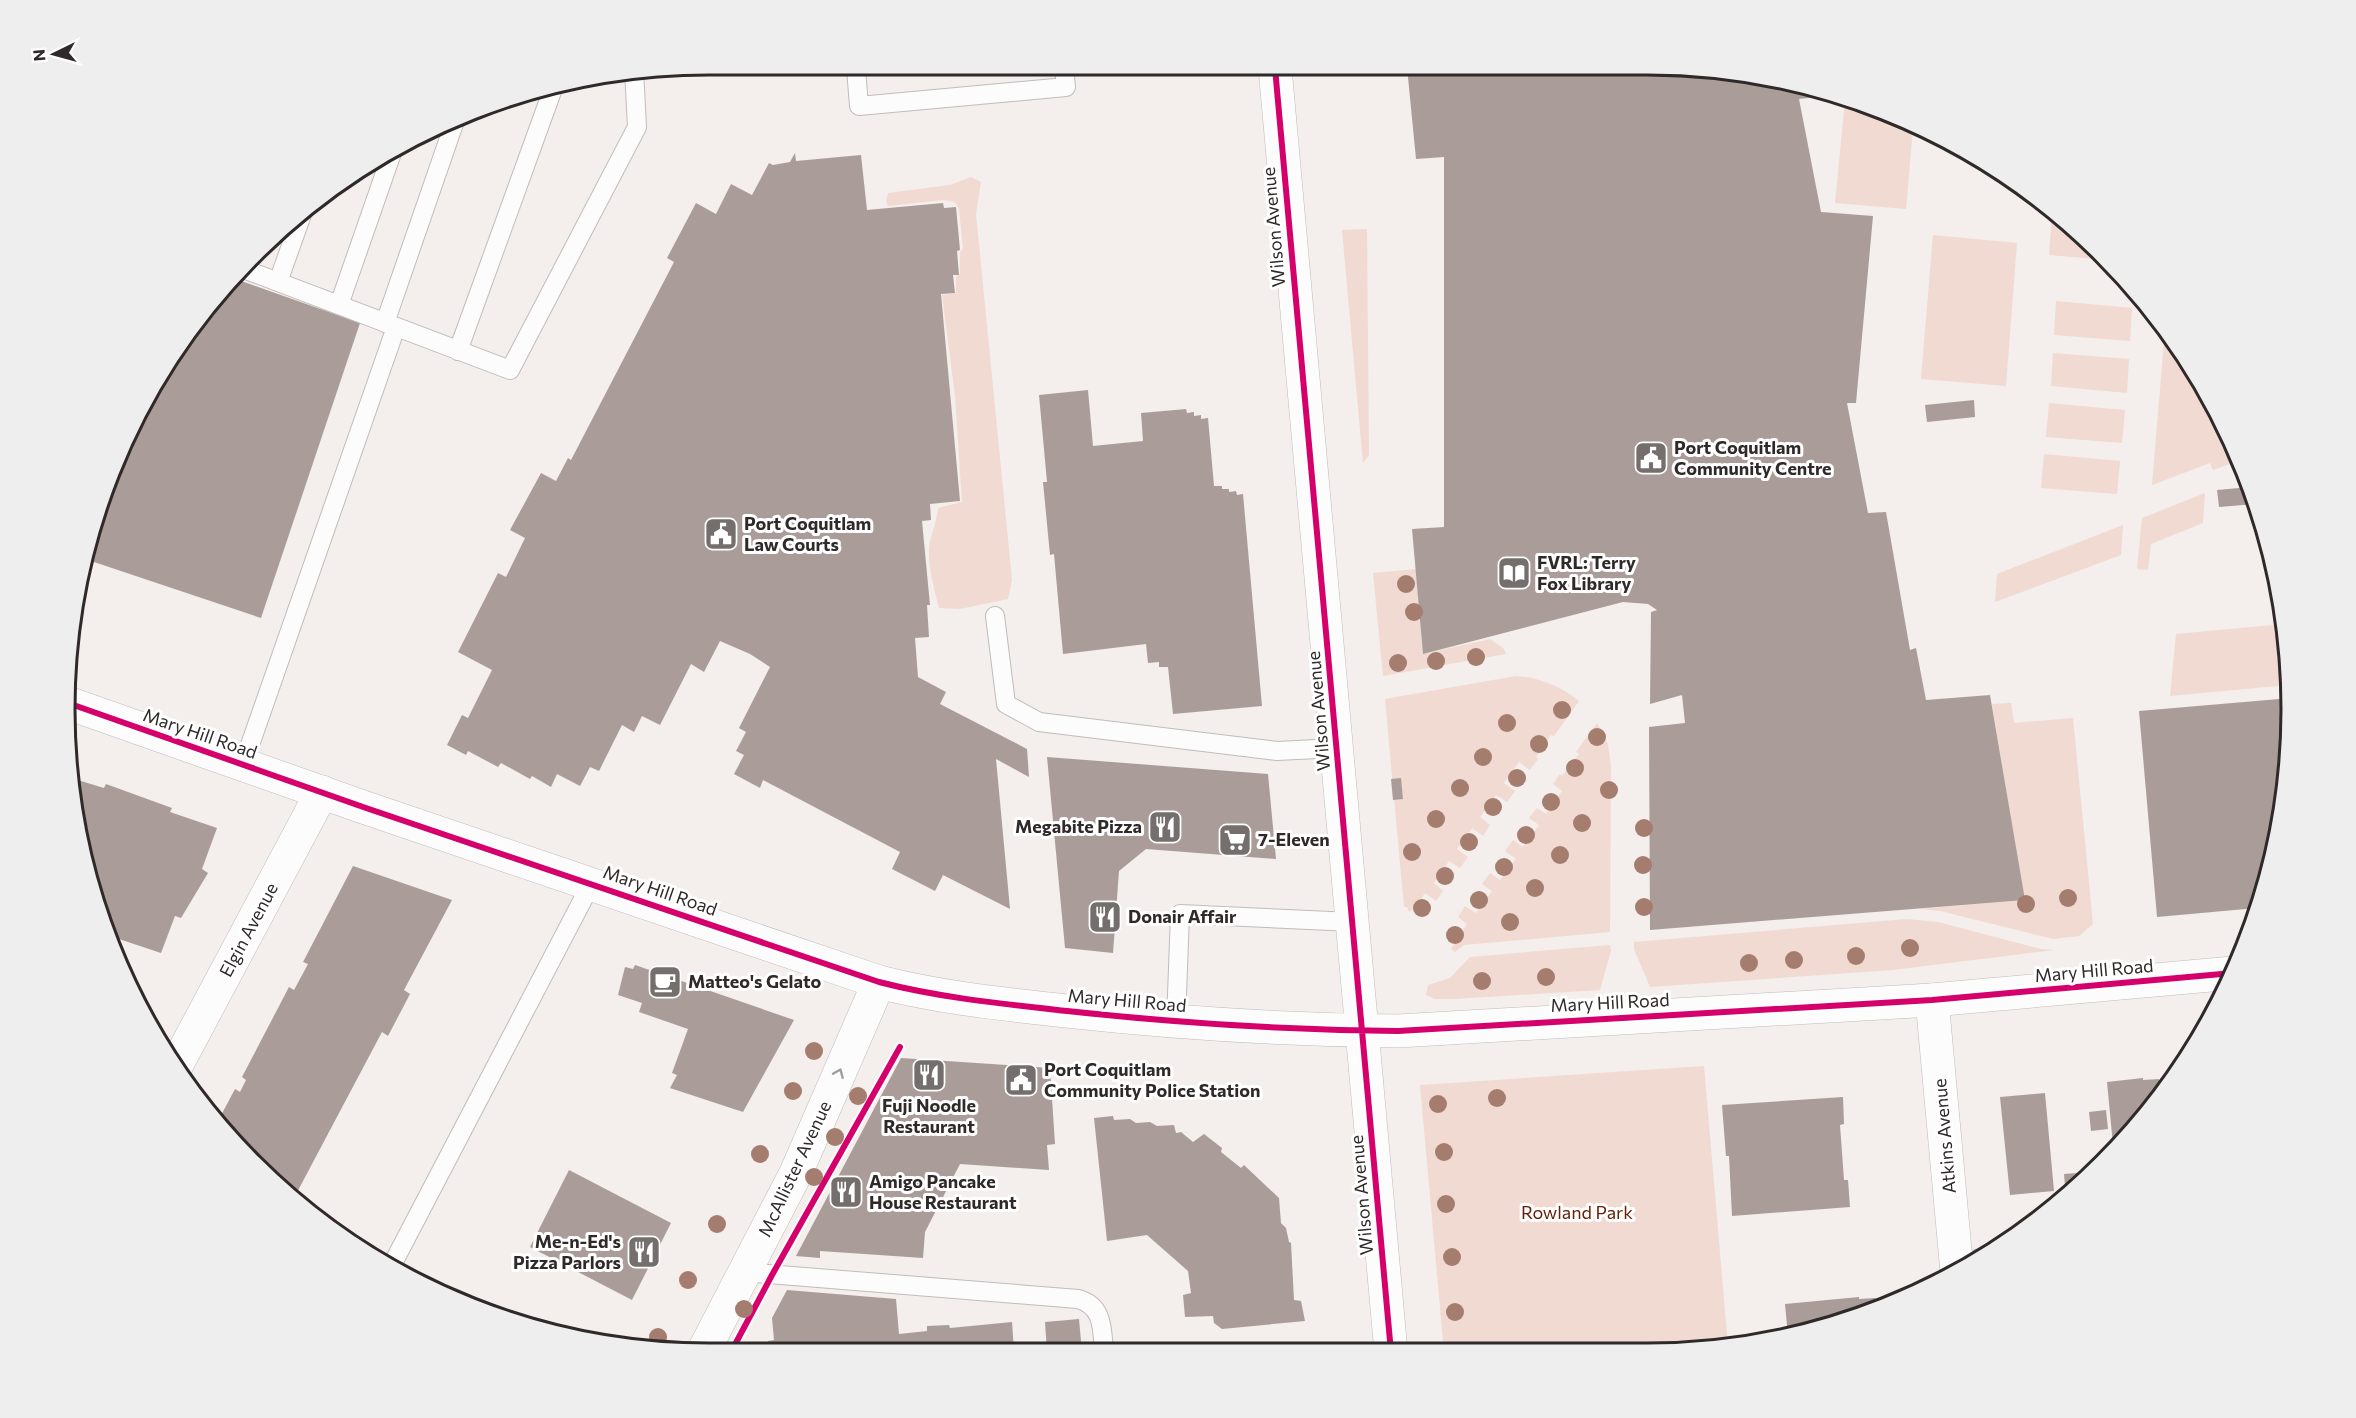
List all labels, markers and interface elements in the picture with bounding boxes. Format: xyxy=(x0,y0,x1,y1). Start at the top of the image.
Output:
north arrow xyxy=(24,24,84,84)
text: N xyxy=(29,49,49,62)
street label: Wilson Avenue xyxy=(1257,166,1289,288)
place label: Port Coquitlam Community Centre xyxy=(1674,436,1832,479)
public building icon: Port Coquitlam Community Centre xyxy=(1633,440,1669,476)
place label: Port Coquitlam Law Courts xyxy=(744,512,871,555)
public building icon: Port Coquitlam Law Courts xyxy=(703,516,739,552)
place label: FVRL: Terry Fox Library xyxy=(1537,551,1636,594)
library icon: FVRL: Terry Fox Library xyxy=(1496,555,1532,591)
street label: Wilson Avenue xyxy=(1302,650,1334,772)
street label: Mary Hill Road xyxy=(140,703,260,763)
restaurant icon: Megabite Pizza xyxy=(1147,809,1183,845)
place label: Megabite Pizza xyxy=(1015,815,1142,837)
supermarket icon: 7-Eleven xyxy=(1217,822,1253,858)
place label: 7-Eleven xyxy=(1258,828,1330,850)
street label: Mary Hill Road xyxy=(600,860,720,920)
street label: Elgin Avenue xyxy=(214,879,282,980)
restaurant icon: Donair Affair xyxy=(1087,899,1123,935)
place label: Donair Affair xyxy=(1128,905,1237,927)
street label: Mary Hill Road xyxy=(2034,954,2154,986)
cafe icon: Matteo's Gelato xyxy=(647,964,683,1000)
place label: Matteo's Gelato xyxy=(688,970,821,992)
street label: Mary Hill Road xyxy=(1067,984,1187,1016)
street label: Mary Hill Road xyxy=(1550,988,1670,1016)
restaurant icon: Fuji Noodle Restaurant xyxy=(911,1057,947,1093)
place label: Port Coquitlam Community Police Station xyxy=(1044,1058,1260,1101)
public building icon: Port Coquitlam Community Police Station xyxy=(1003,1062,1039,1098)
one-way arrow xyxy=(832,1069,844,1080)
street label: Atkins Avenue xyxy=(1928,1078,1960,1195)
place label: Fuji Noodle Restaurant xyxy=(882,1094,976,1137)
street label: McAllister Avenue xyxy=(753,1097,835,1240)
street label: Wilson Avenue xyxy=(1345,1134,1377,1256)
place label: Amigo Pancake House Restaurant xyxy=(869,1170,1017,1213)
restaurant icon: Amigo Pancake House Restaurant xyxy=(828,1174,864,1210)
park label: Rowland Park xyxy=(1521,1201,1633,1223)
place label: Me-n-Ed's Pizza Parlors xyxy=(513,1230,621,1273)
restaurant icon: Me-n-Ed's Pizza Parlors xyxy=(626,1234,662,1270)

